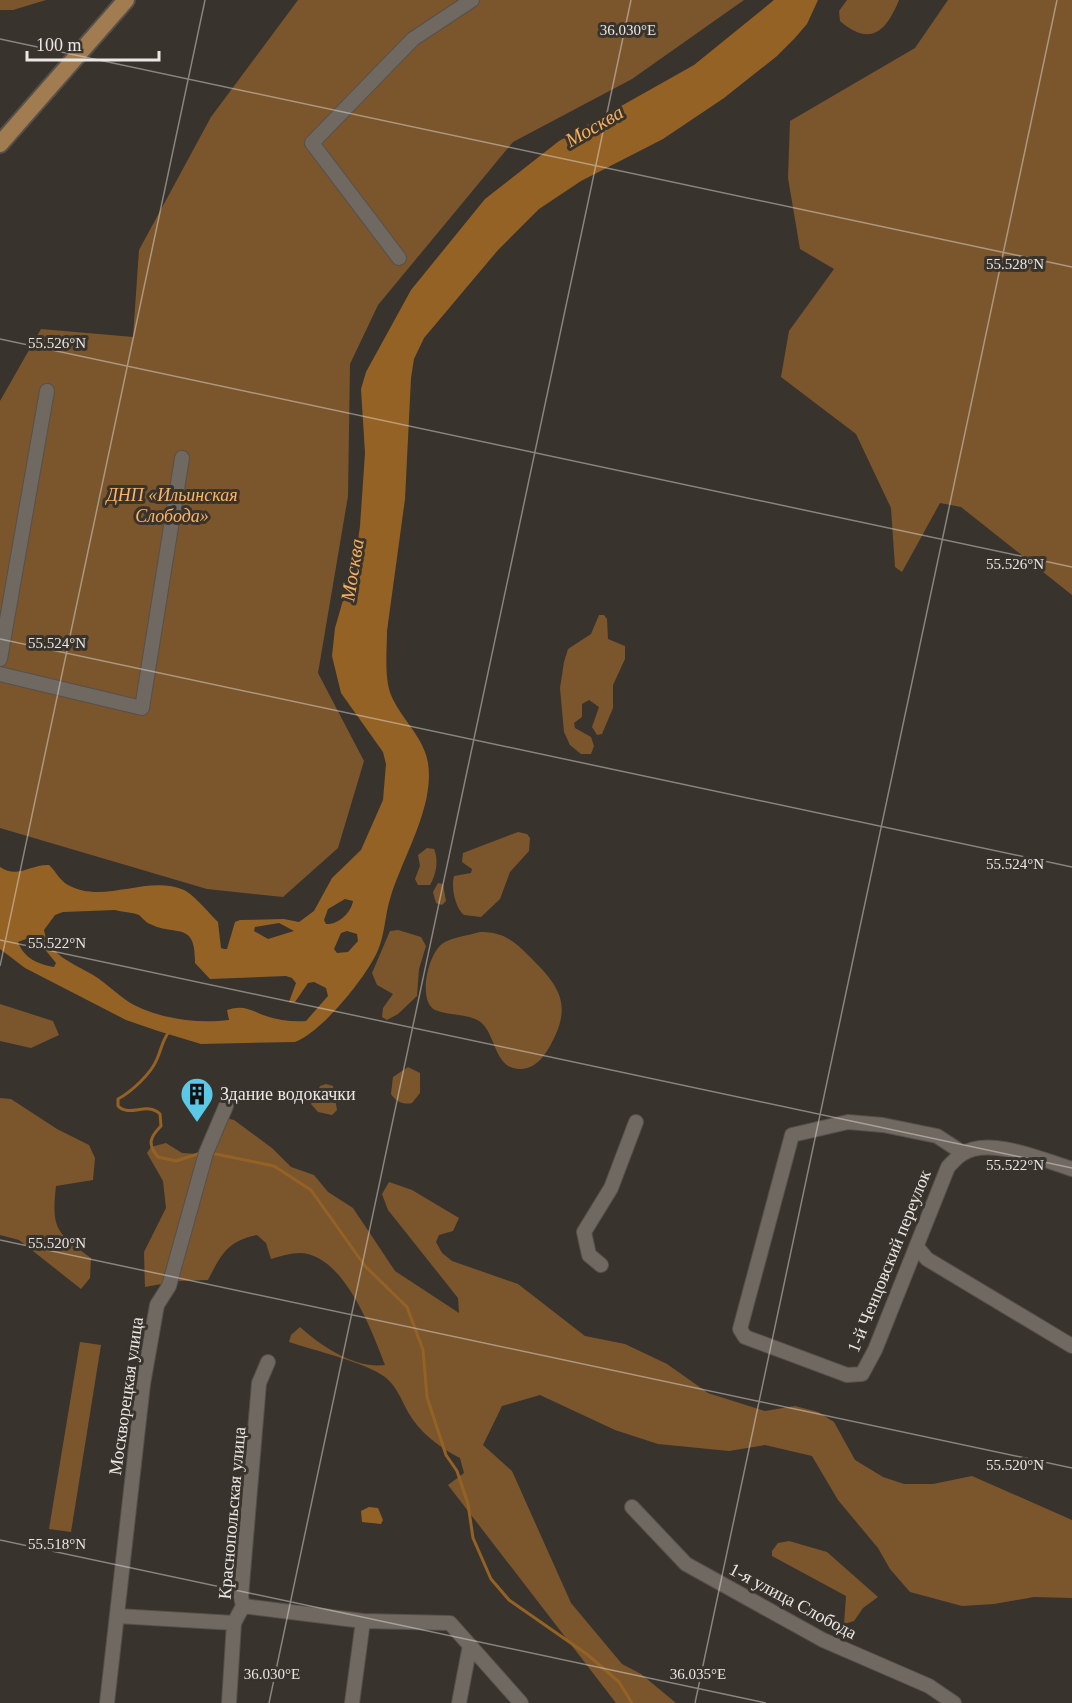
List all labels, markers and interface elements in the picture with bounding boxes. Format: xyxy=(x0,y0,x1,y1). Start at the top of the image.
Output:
text: 36.030°E xyxy=(600,22,656,38)
scale bar xyxy=(27,24,159,62)
text: 100 m xyxy=(36,35,82,55)
water label: Москва xyxy=(560,101,627,152)
text: 55.528°N xyxy=(986,256,1044,272)
text: 55.526°N xyxy=(28,335,86,351)
park label: ДНП «Ильинская Слобода» xyxy=(104,485,238,526)
water label: Москва xyxy=(336,537,368,604)
text: 55.526°N xyxy=(986,556,1044,572)
text: 55.524°N xyxy=(28,635,86,651)
text: 55.524°N xyxy=(986,856,1044,872)
text: 55.522°N xyxy=(28,935,86,951)
building icon: Здание водокачки xyxy=(179,1076,215,1123)
place label: Здание водокачки xyxy=(220,1084,356,1104)
text: 55.522°N xyxy=(986,1157,1044,1173)
street label: 1-й Ченцовский переулок xyxy=(843,1167,935,1355)
text: 55.520°N xyxy=(28,1235,86,1251)
street label: Москворецкая улица xyxy=(105,1316,147,1476)
street label: Краснопольская улица xyxy=(215,1426,249,1600)
text: 55.520°N xyxy=(986,1457,1044,1473)
text: 55.518°N xyxy=(28,1536,86,1552)
street label: 1-я улица Слобода xyxy=(726,1559,860,1643)
text: 36.030°E xyxy=(244,1666,300,1682)
text: 36.035°E xyxy=(670,1666,726,1682)

